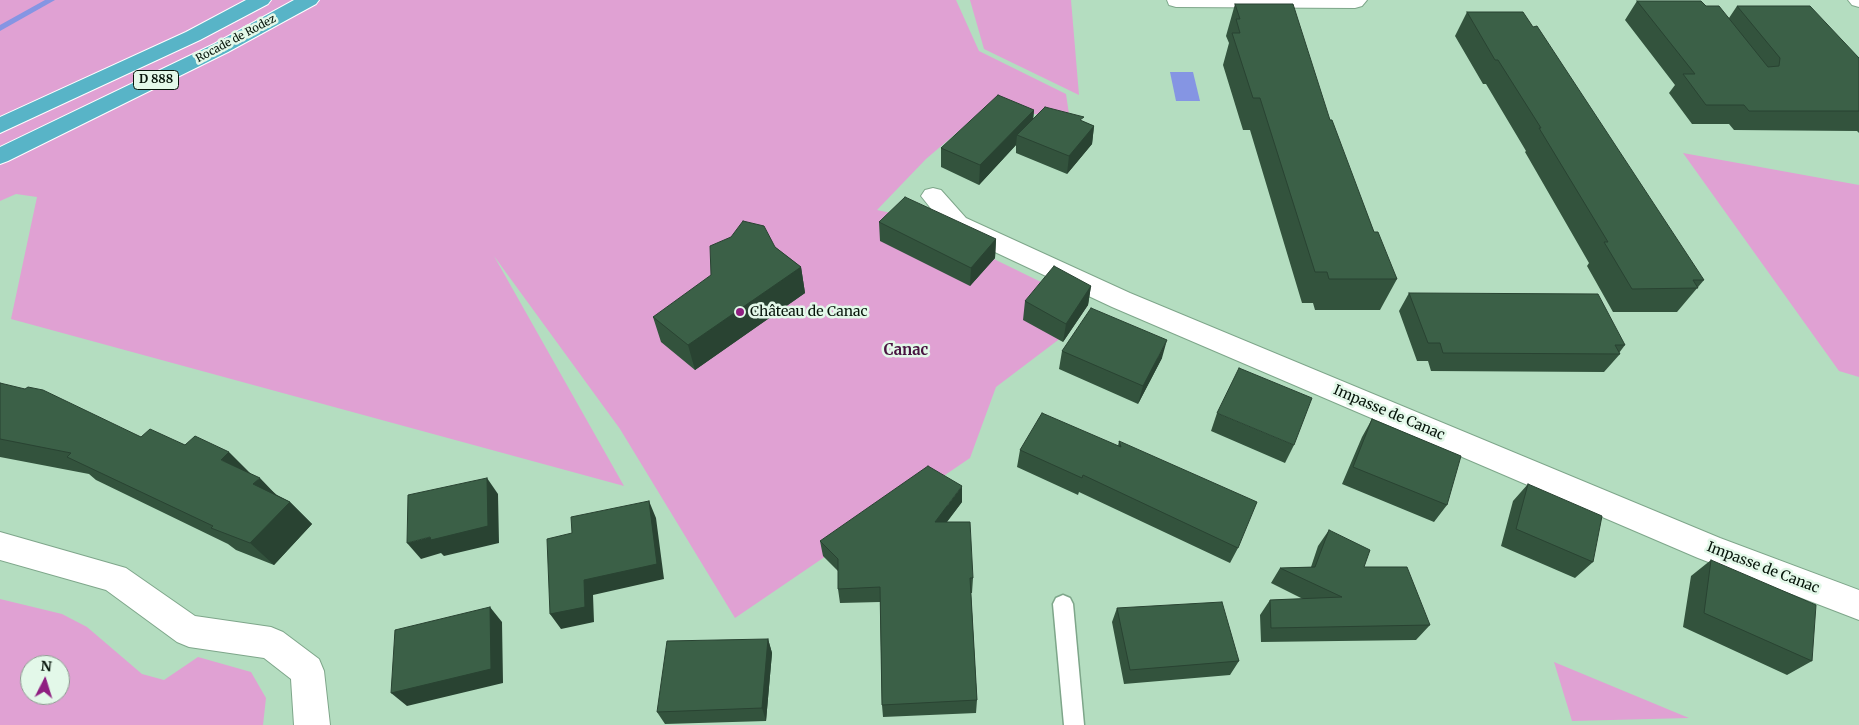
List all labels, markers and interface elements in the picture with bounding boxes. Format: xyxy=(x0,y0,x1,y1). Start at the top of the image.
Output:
street label: Rocade de Rodez xyxy=(194,12,278,66)
road number: D 888 xyxy=(134,70,178,90)
place label: Château de Canac xyxy=(750,304,868,320)
marker: Château de Canac xyxy=(734,306,746,318)
district label: Canac xyxy=(884,342,928,360)
street label: Impasse de Canac xyxy=(1331,382,1447,444)
street label: Impasse de Canac xyxy=(1704,539,1822,597)
north arrow xyxy=(20,655,70,705)
text: N xyxy=(40,657,53,676)

